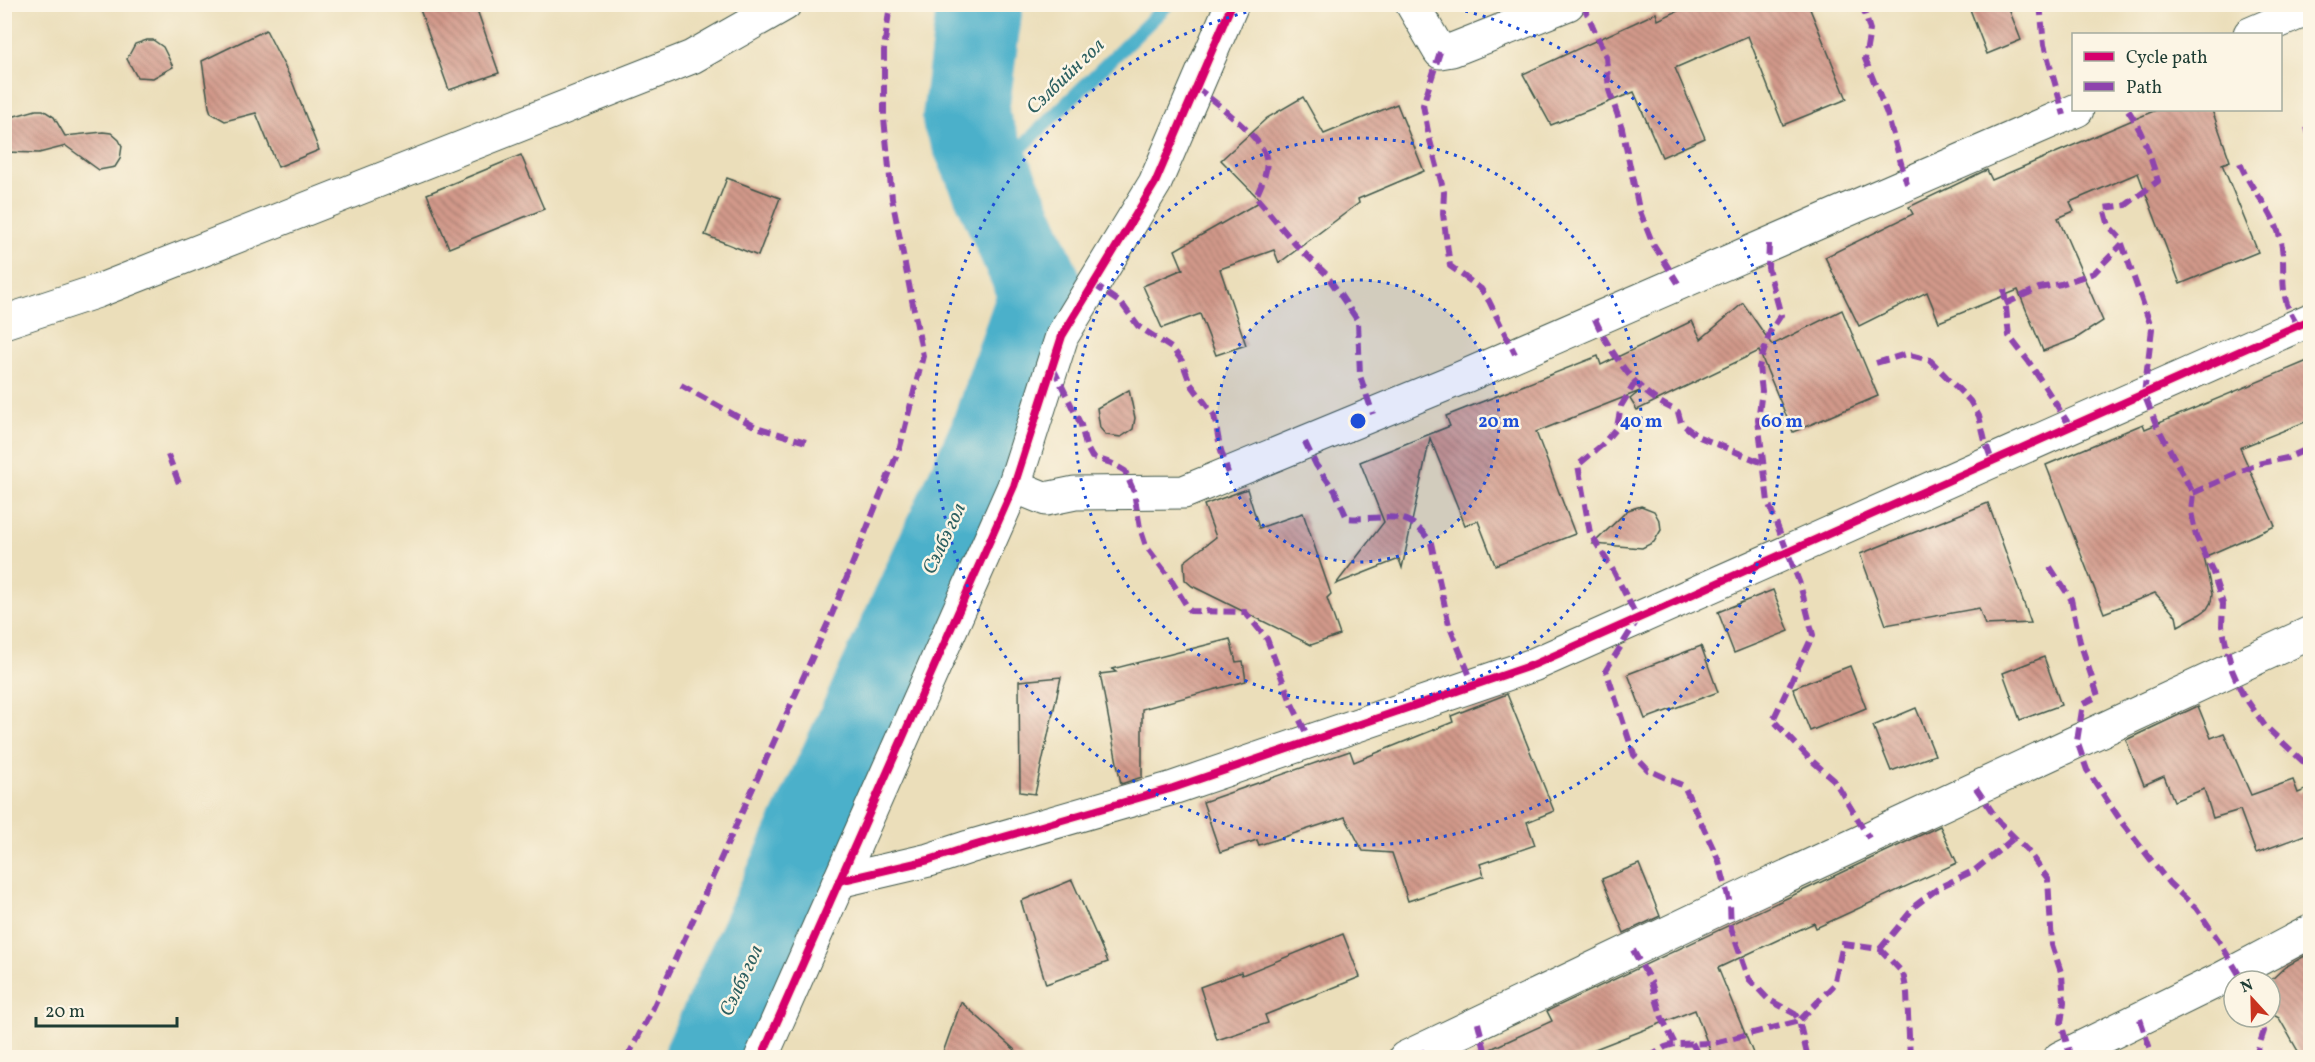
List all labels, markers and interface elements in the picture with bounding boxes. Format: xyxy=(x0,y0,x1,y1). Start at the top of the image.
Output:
water label: Сэлбийн гол xyxy=(1021,32,1111,122)
legend xyxy=(2072,33,2282,111)
text: Cycle path xyxy=(2126,46,2208,71)
text: Path xyxy=(2126,76,2162,101)
text: 20 m xyxy=(1478,410,1520,435)
text: 40 m xyxy=(1620,410,1662,435)
text: 60 m xyxy=(1761,410,1803,435)
centre of rings xyxy=(1348,411,1368,431)
water label: Сэлбэ гол xyxy=(916,499,974,579)
water label: Сэлбэ гол xyxy=(713,941,771,1021)
north arrow xyxy=(2222,969,2282,1029)
text: N xyxy=(2238,974,2257,999)
scale bar xyxy=(36,990,177,1028)
text: 20 m xyxy=(45,1000,85,1025)

